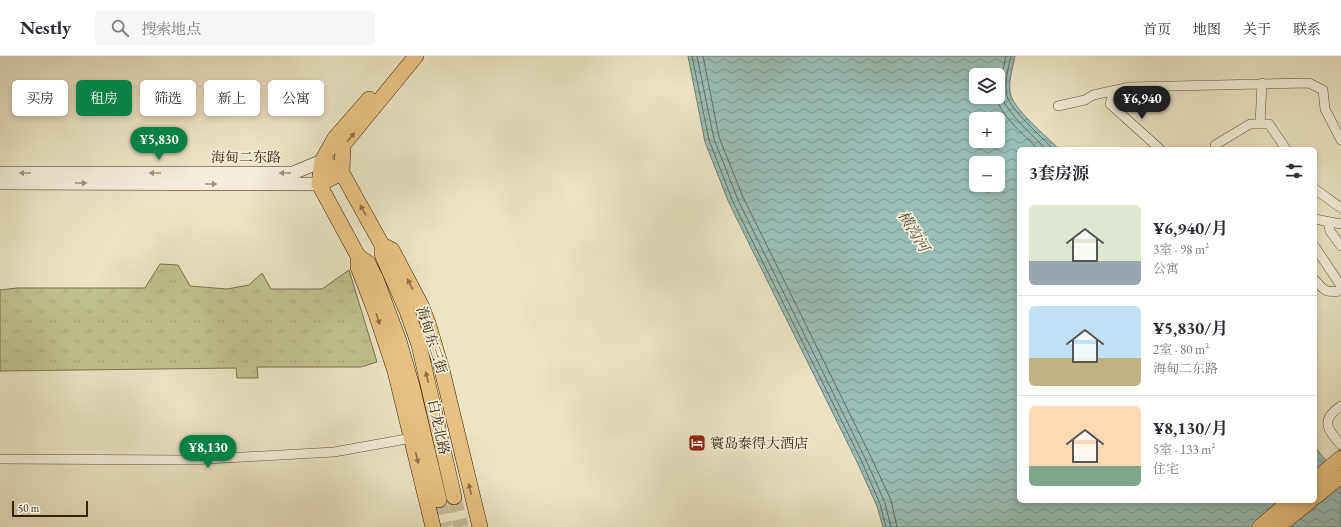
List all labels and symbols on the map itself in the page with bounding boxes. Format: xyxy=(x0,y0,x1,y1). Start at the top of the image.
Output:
pin: ¥6,940 xyxy=(1109,86,1175,120)
pin: ¥5,830 xyxy=(126,127,192,161)
one-way arrow xyxy=(346,131,355,142)
street label: 海甸二东路 xyxy=(211,148,281,166)
one-way arrow xyxy=(18,170,31,176)
one-way arrow xyxy=(148,170,161,176)
one-way arrow xyxy=(278,170,291,176)
one-way arrow xyxy=(75,180,88,186)
one-way arrow xyxy=(205,181,218,187)
one-way arrow xyxy=(360,204,366,216)
water label: 横沟河 xyxy=(894,207,936,258)
one-way arrow xyxy=(407,279,414,290)
street label: 海甸东三街 xyxy=(413,304,451,376)
one-way arrow xyxy=(375,313,381,325)
one-way arrow xyxy=(424,370,430,383)
street label: 白龙北路 xyxy=(424,398,454,456)
hotel icon: 寰岛泰得大酒店 xyxy=(687,433,707,453)
place label: 寰岛泰得大酒店 xyxy=(710,434,808,452)
pin: ¥8,130 xyxy=(175,435,241,469)
one-way arrow xyxy=(414,451,420,464)
one-way arrow xyxy=(467,483,473,495)
scale bar xyxy=(12,499,88,518)

